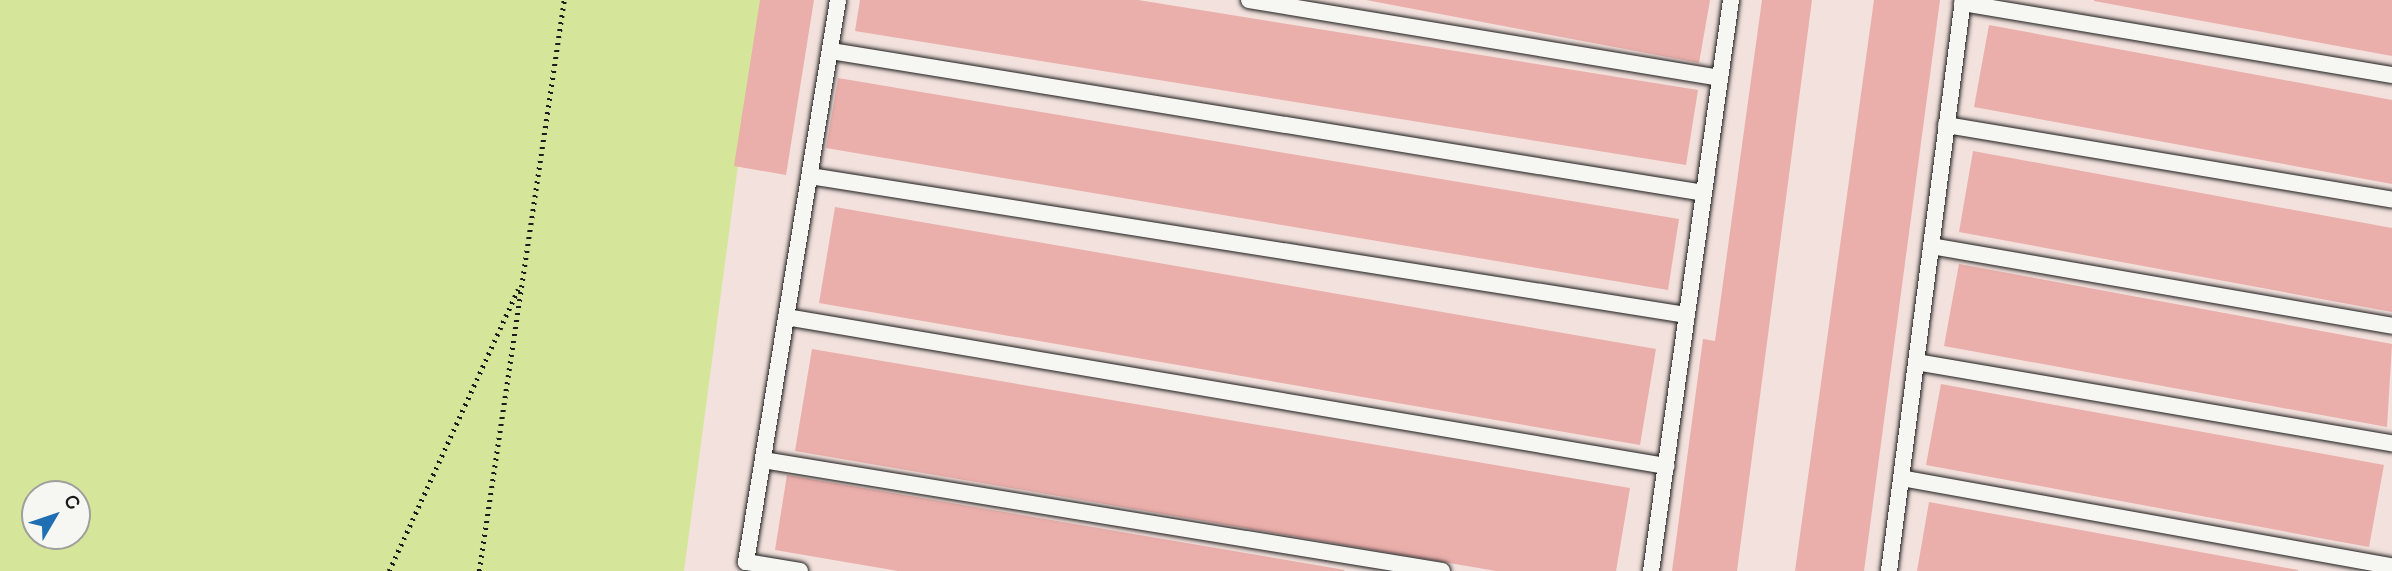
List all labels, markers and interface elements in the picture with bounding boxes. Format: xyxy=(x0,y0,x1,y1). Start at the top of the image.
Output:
north arrow xyxy=(21,480,91,550)
text: С xyxy=(58,490,84,515)

